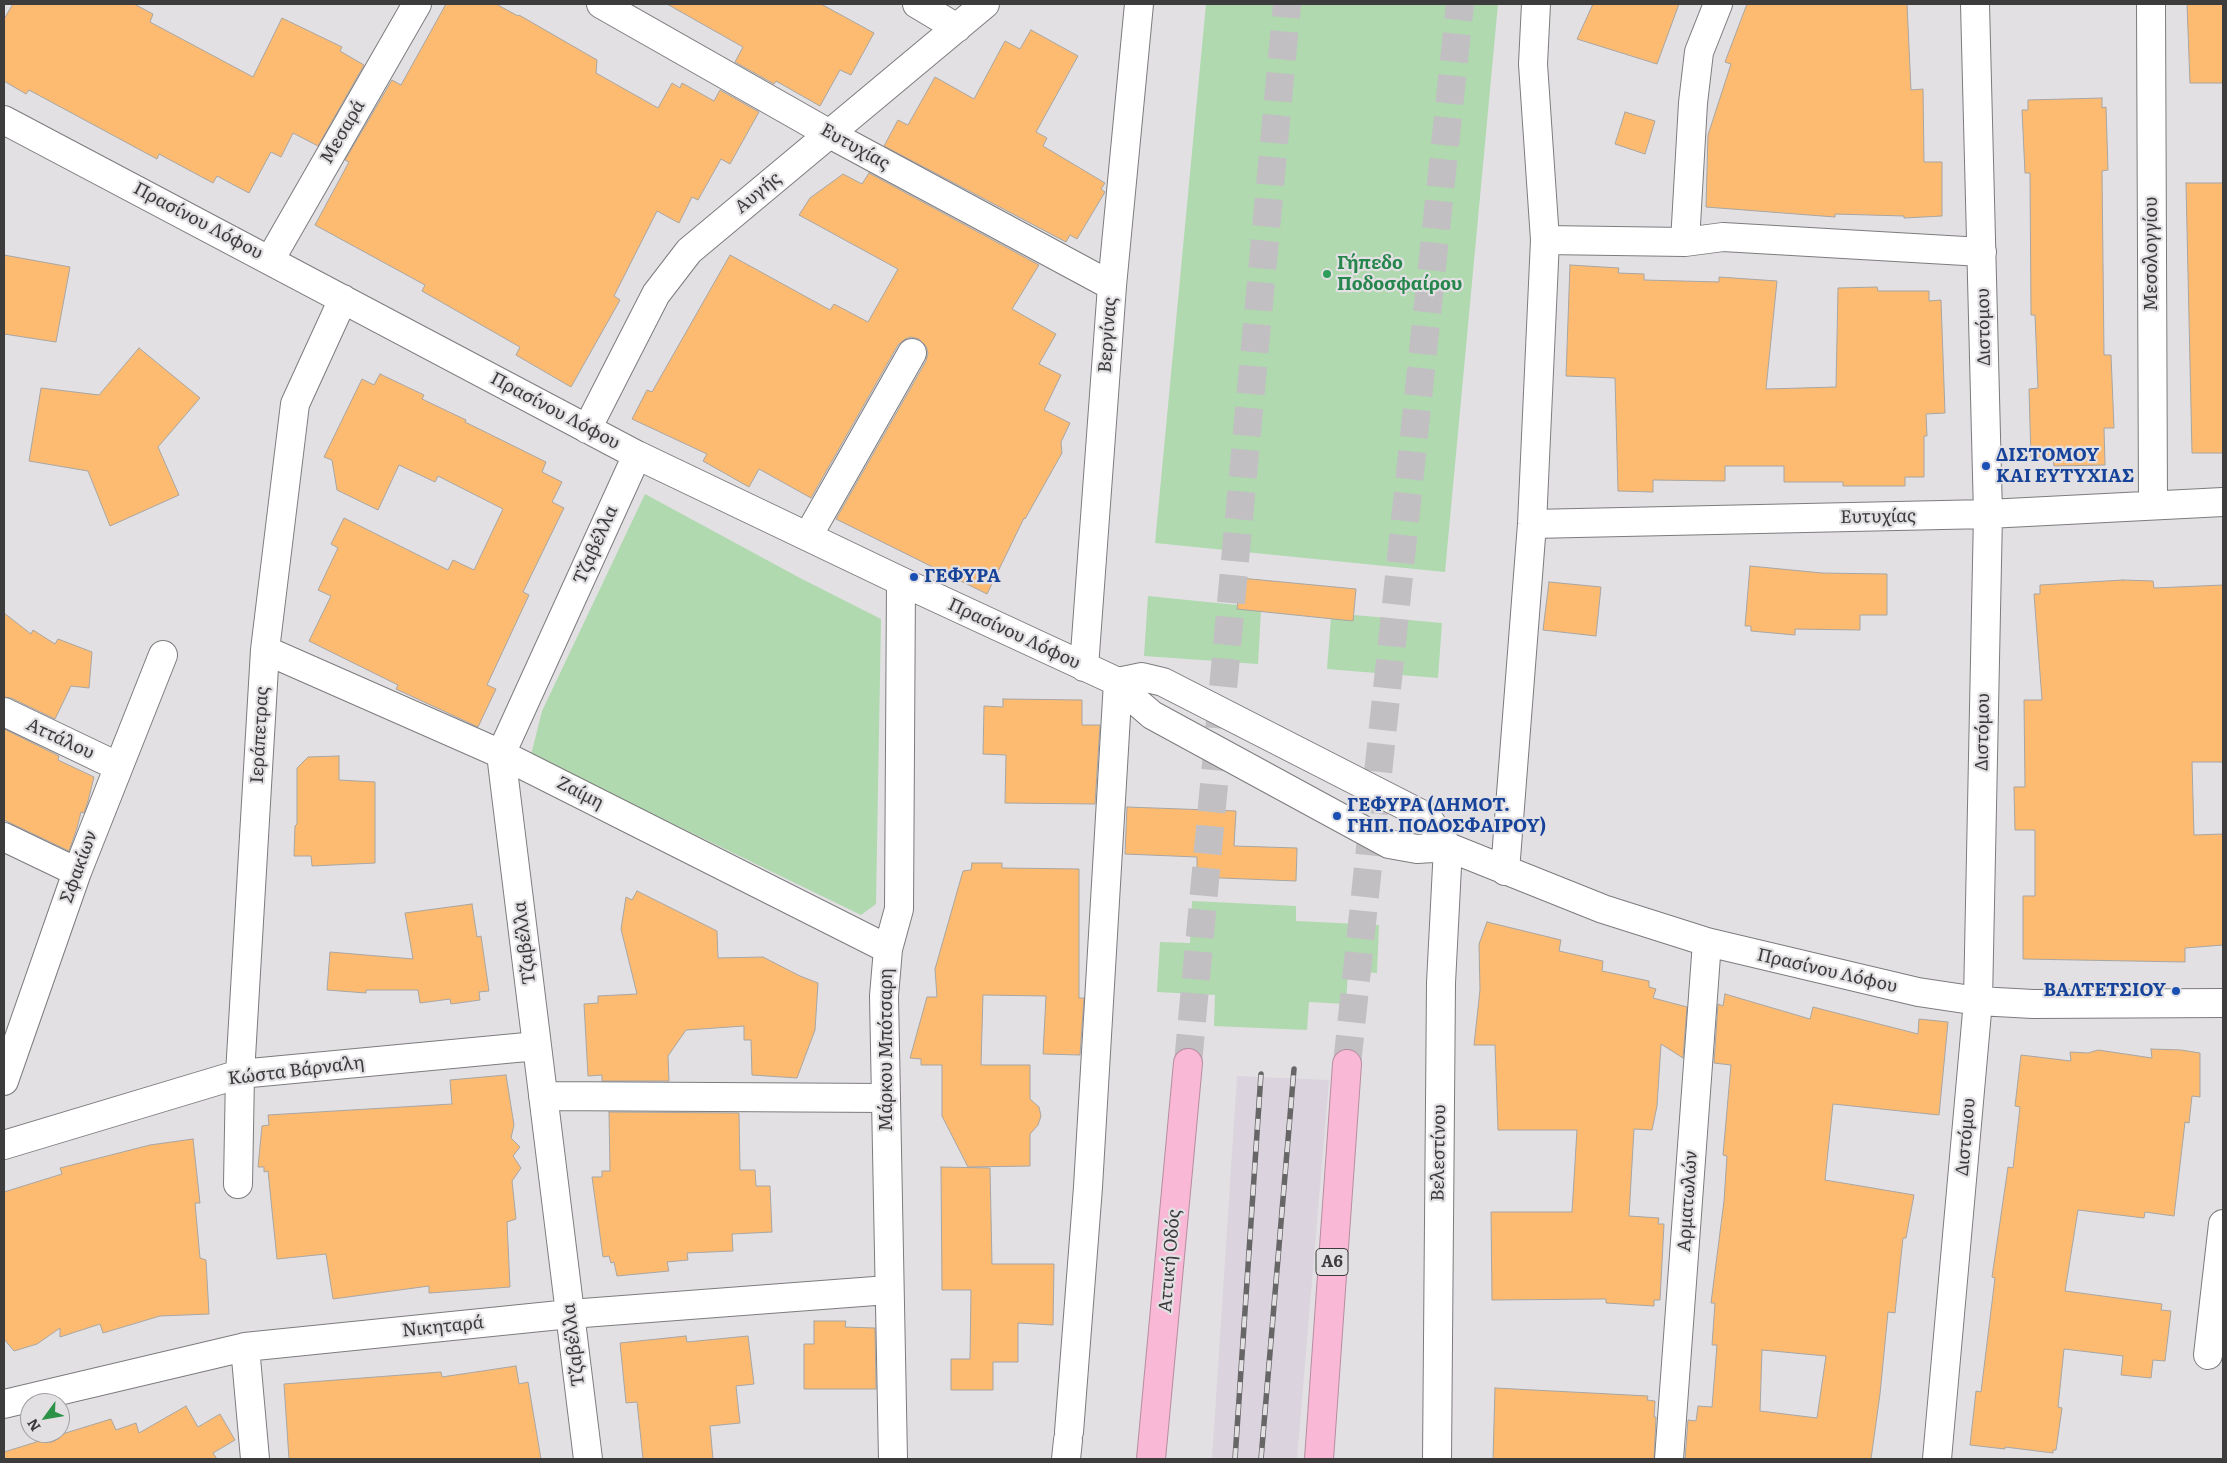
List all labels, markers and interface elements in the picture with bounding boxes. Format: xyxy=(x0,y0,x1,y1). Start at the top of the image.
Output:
street label: Μεσαρά xyxy=(316,96,370,168)
street label: Ευτυχίας xyxy=(817,119,893,175)
street label: Αυγής xyxy=(731,168,785,218)
street label: Πρασίνου Λόφου xyxy=(130,178,266,264)
street label: Μεσολογγίου xyxy=(2141,197,2163,311)
place label: Γήπεδο Ποδοσφαίρου xyxy=(1337,253,1462,296)
marker: Γήπεδο Ποδοσφαίρου xyxy=(1321,268,1333,280)
street label: Διστόμου xyxy=(1973,288,1995,366)
street label: Βεργίνας xyxy=(1095,296,1121,374)
street label: Πρασίνου Λόφου xyxy=(487,368,623,454)
place label: ΔΙΣΤΟΜΟΥ ΚΑΙ ΕΥΤΥΧΙΑΣ xyxy=(1996,445,2134,488)
marker: ΔΙΣΤΟΜΟΥ ΚΑΙ ΕΥΤΥΧΙΑΣ xyxy=(1980,460,1992,472)
street label: Τζαβέλλα xyxy=(569,502,623,588)
street label: Ευτυχίας xyxy=(1840,506,1916,528)
place label: ΓΕΦΥΡΑ xyxy=(924,566,1001,588)
marker: ΓΕΦΥΡΑ xyxy=(908,571,920,583)
street label: Πρασίνου Λόφου xyxy=(944,594,1084,674)
street label: Ιεράπετρας xyxy=(247,686,273,784)
street label: Διστόμου xyxy=(1972,693,1994,771)
street label: Αττάλου xyxy=(23,714,97,764)
street label: Ζαίμη xyxy=(553,772,607,814)
place label: ΓΕΦΥΡΑ (ΔΗΜΟΤ. ΓΗΠ. ΠΟΔΟΣΦΑΙΡΟΥ) xyxy=(1347,795,1546,838)
marker: ΓΕΦΥΡΑ (ΔΗΜΟΤ. ΓΗΠ. ΠΟΔΟΣΦΑΙΡΟΥ) xyxy=(1331,810,1343,822)
street label: Σφακίων xyxy=(56,828,102,906)
street label: Τζαβέλλα xyxy=(509,900,541,986)
street label: Πρασίνου Λόφου xyxy=(1755,944,1899,998)
street label: Μάρκου Μπότσαρη xyxy=(876,969,898,1131)
place label: ΒΑΛΤΕΤΣΙΟΥ xyxy=(2043,980,2166,1002)
marker: ΒΑΛΤΕΤΣΙΟΥ xyxy=(2170,985,2182,997)
street label: Κώστα Βάρναλη xyxy=(227,1052,365,1090)
street label: Διστόμου xyxy=(1952,1097,1980,1177)
street label: Βελεστίνου xyxy=(1427,1104,1451,1202)
street label: Αρματωλών xyxy=(1674,1149,1702,1253)
street label: Αττική Οδός xyxy=(1155,1208,1185,1314)
road number: Α6 xyxy=(1316,1248,1348,1276)
street label: Τζαβέλλα xyxy=(558,1302,590,1388)
street label: Νικηταρά xyxy=(401,1312,485,1342)
north arrow xyxy=(20,1393,70,1443)
text: N xyxy=(22,1415,45,1436)

